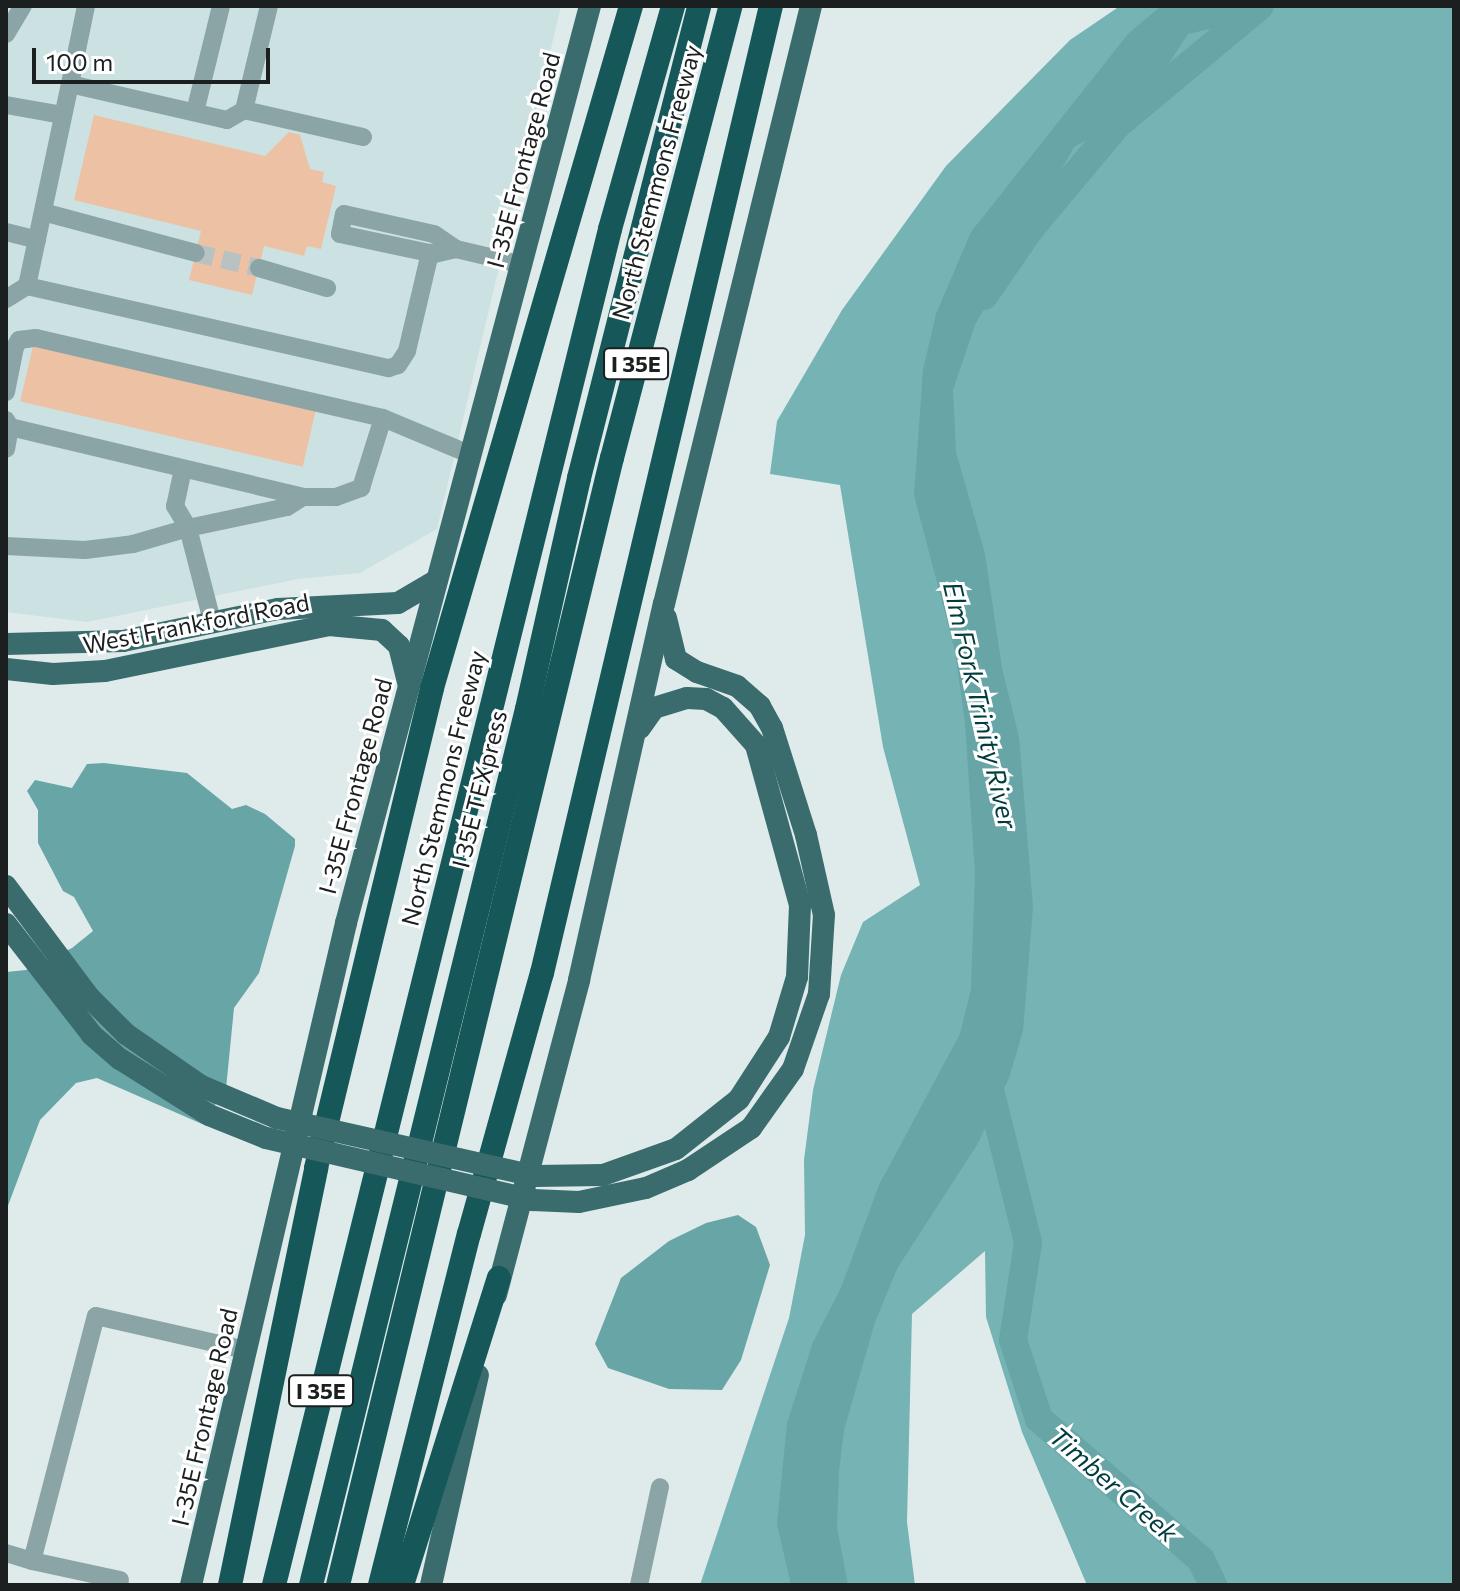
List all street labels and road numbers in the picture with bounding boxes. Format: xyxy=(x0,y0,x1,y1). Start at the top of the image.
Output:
street label: North Stemmons Freeway xyxy=(605,42,707,322)
street label: I-35E Frontage Road xyxy=(480,49,566,271)
road number: I 35E xyxy=(602,346,670,382)
street label: West Frankford Road xyxy=(80,587,312,659)
street label: North Stemmons Freeway xyxy=(395,647,491,929)
street label: I-35E Frontage Road xyxy=(312,675,398,897)
street label: I 35E TEXpress xyxy=(446,707,512,871)
street label: I-35E Frontage Road xyxy=(165,1305,243,1529)
road number: I 35E xyxy=(287,1373,355,1409)

